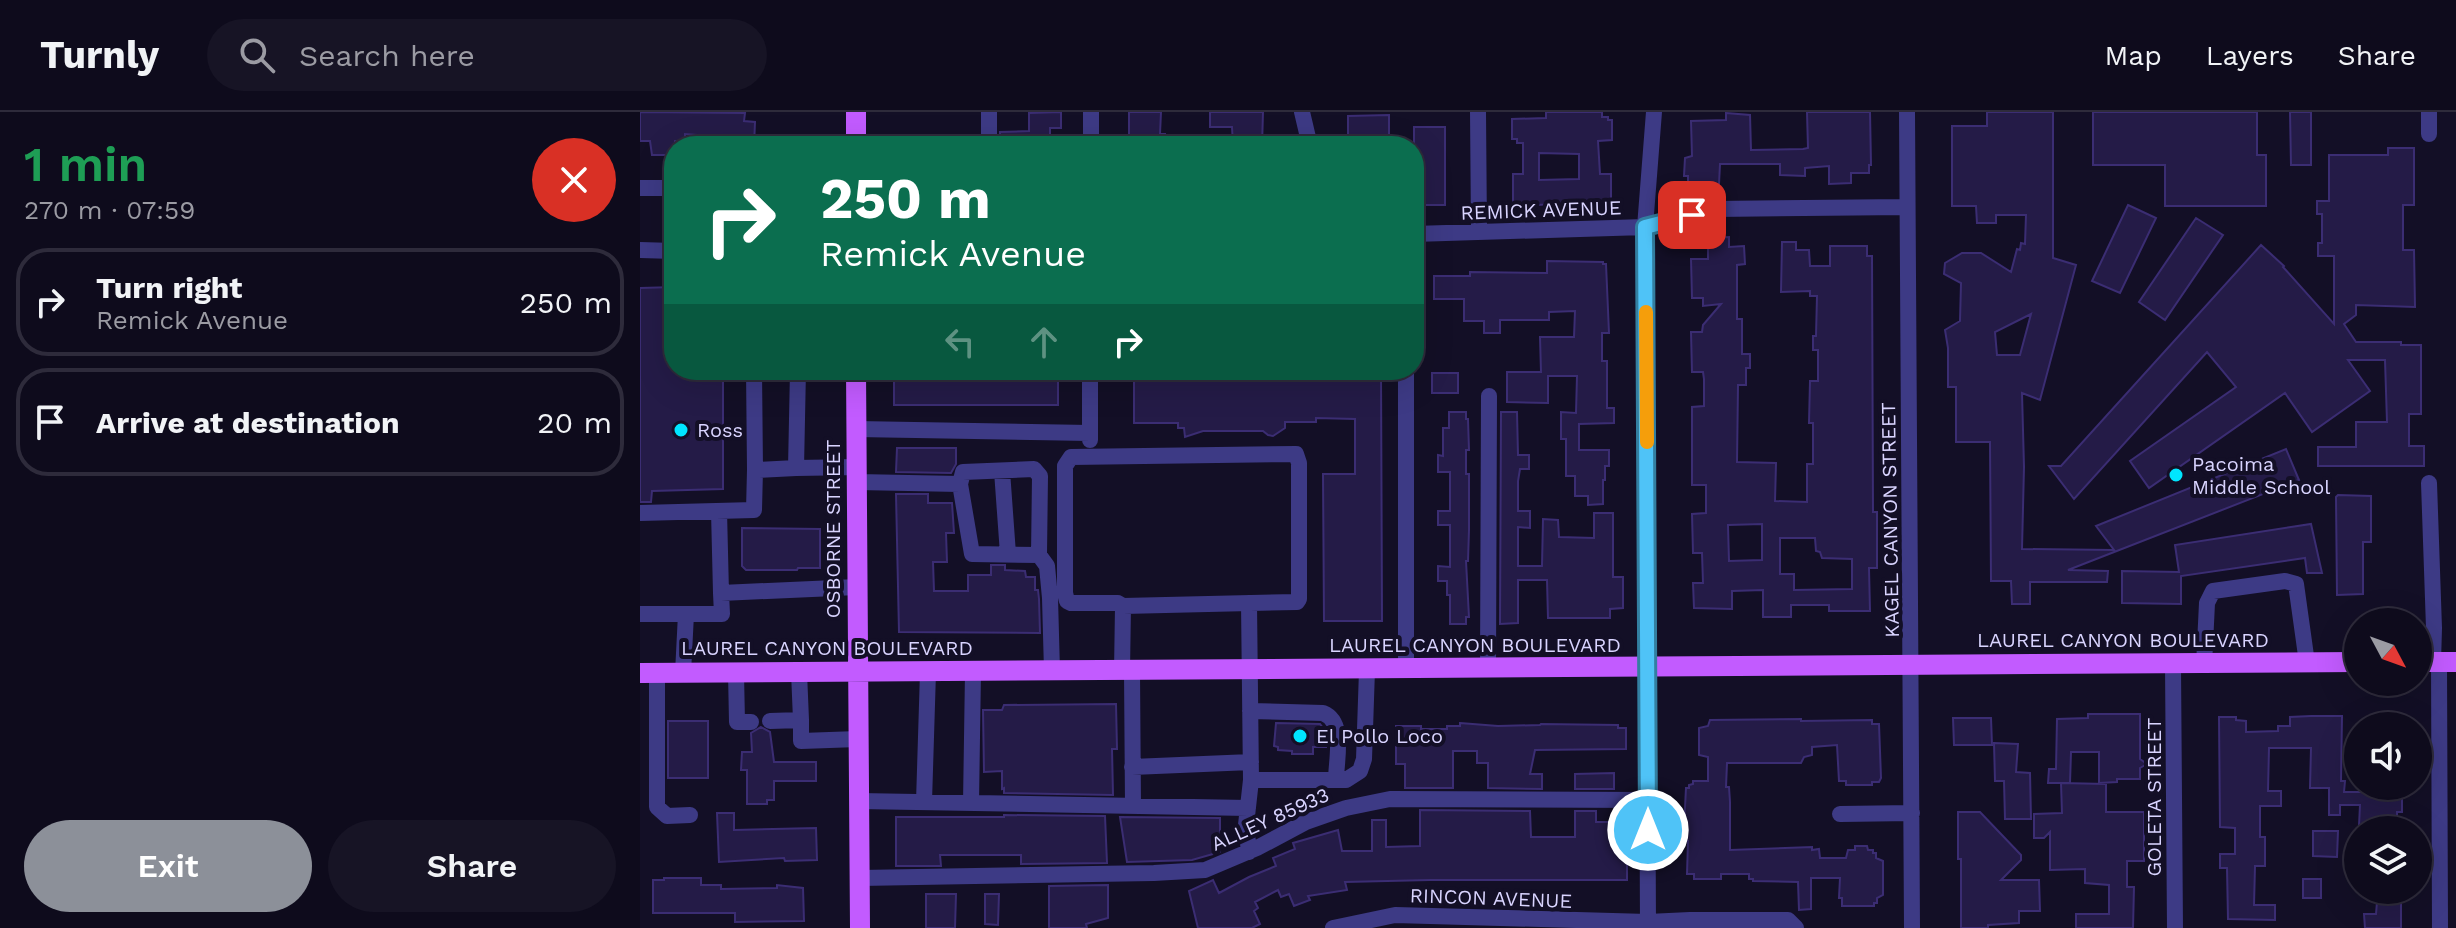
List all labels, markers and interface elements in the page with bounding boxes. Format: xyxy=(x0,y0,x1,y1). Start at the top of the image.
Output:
search box xyxy=(207,19,767,91)
text: Turnly xyxy=(40,33,159,77)
icon: search xyxy=(235,33,279,77)
text: Search here xyxy=(299,38,475,73)
text: Map xyxy=(2105,39,2162,72)
text: Layers xyxy=(2206,39,2294,72)
text: Share xyxy=(2338,39,2416,72)
text: 1 min xyxy=(24,136,147,193)
button: close xyxy=(532,138,616,222)
text: 250 m xyxy=(820,166,991,232)
icon: right xyxy=(688,168,792,272)
pin xyxy=(1658,181,1726,249)
icon: arrive xyxy=(1670,193,1714,237)
text: 270 m · 07:59 xyxy=(24,195,195,225)
street label: REMICK AVENUE xyxy=(1460,195,1622,225)
text: Remick Avenue xyxy=(820,233,1086,275)
text: Turn right xyxy=(96,270,242,305)
icon: right xyxy=(28,280,72,324)
text: 250 m xyxy=(520,285,612,320)
text: Remick Avenue xyxy=(96,305,288,335)
icon: left xyxy=(938,320,982,364)
icon: ahead xyxy=(1022,320,1066,364)
icon: right xyxy=(1106,320,1150,364)
icon: arrive xyxy=(28,400,72,444)
street label: KAGEL CANYON STREET xyxy=(1876,402,1904,638)
text: Arrive at destination xyxy=(96,405,400,440)
text: 20 m xyxy=(537,405,612,440)
place label: Ross xyxy=(697,418,743,442)
marker: Ross xyxy=(672,421,690,439)
street label: OSBORNE STREET xyxy=(821,440,845,618)
place label: Pacoima Middle School xyxy=(2192,452,2330,499)
marker: Pacoima Middle School xyxy=(2167,466,2185,484)
north arrow xyxy=(2344,608,2432,696)
map controls xyxy=(2344,608,2432,904)
street label: LAUREL CANYON BOULEVARD xyxy=(1977,628,2269,652)
street label: LAUREL CANYON BOULEVARD xyxy=(1329,633,1621,657)
street label: LAUREL CANYON BOULEVARD xyxy=(681,636,973,660)
button: sound xyxy=(2344,712,2432,800)
street label: GOLETA STREET xyxy=(2142,718,2166,876)
place label: El Pollo Loco xyxy=(1316,724,1443,748)
marker: El Pollo Loco xyxy=(1291,727,1309,745)
street label: ALLEY 85933 xyxy=(1207,782,1333,856)
position arrow xyxy=(1606,788,1690,872)
button: layers xyxy=(2344,816,2432,904)
button: Exit xyxy=(24,820,312,912)
button: Share xyxy=(328,820,616,912)
street label: RINCON AVENUE xyxy=(1409,883,1573,913)

